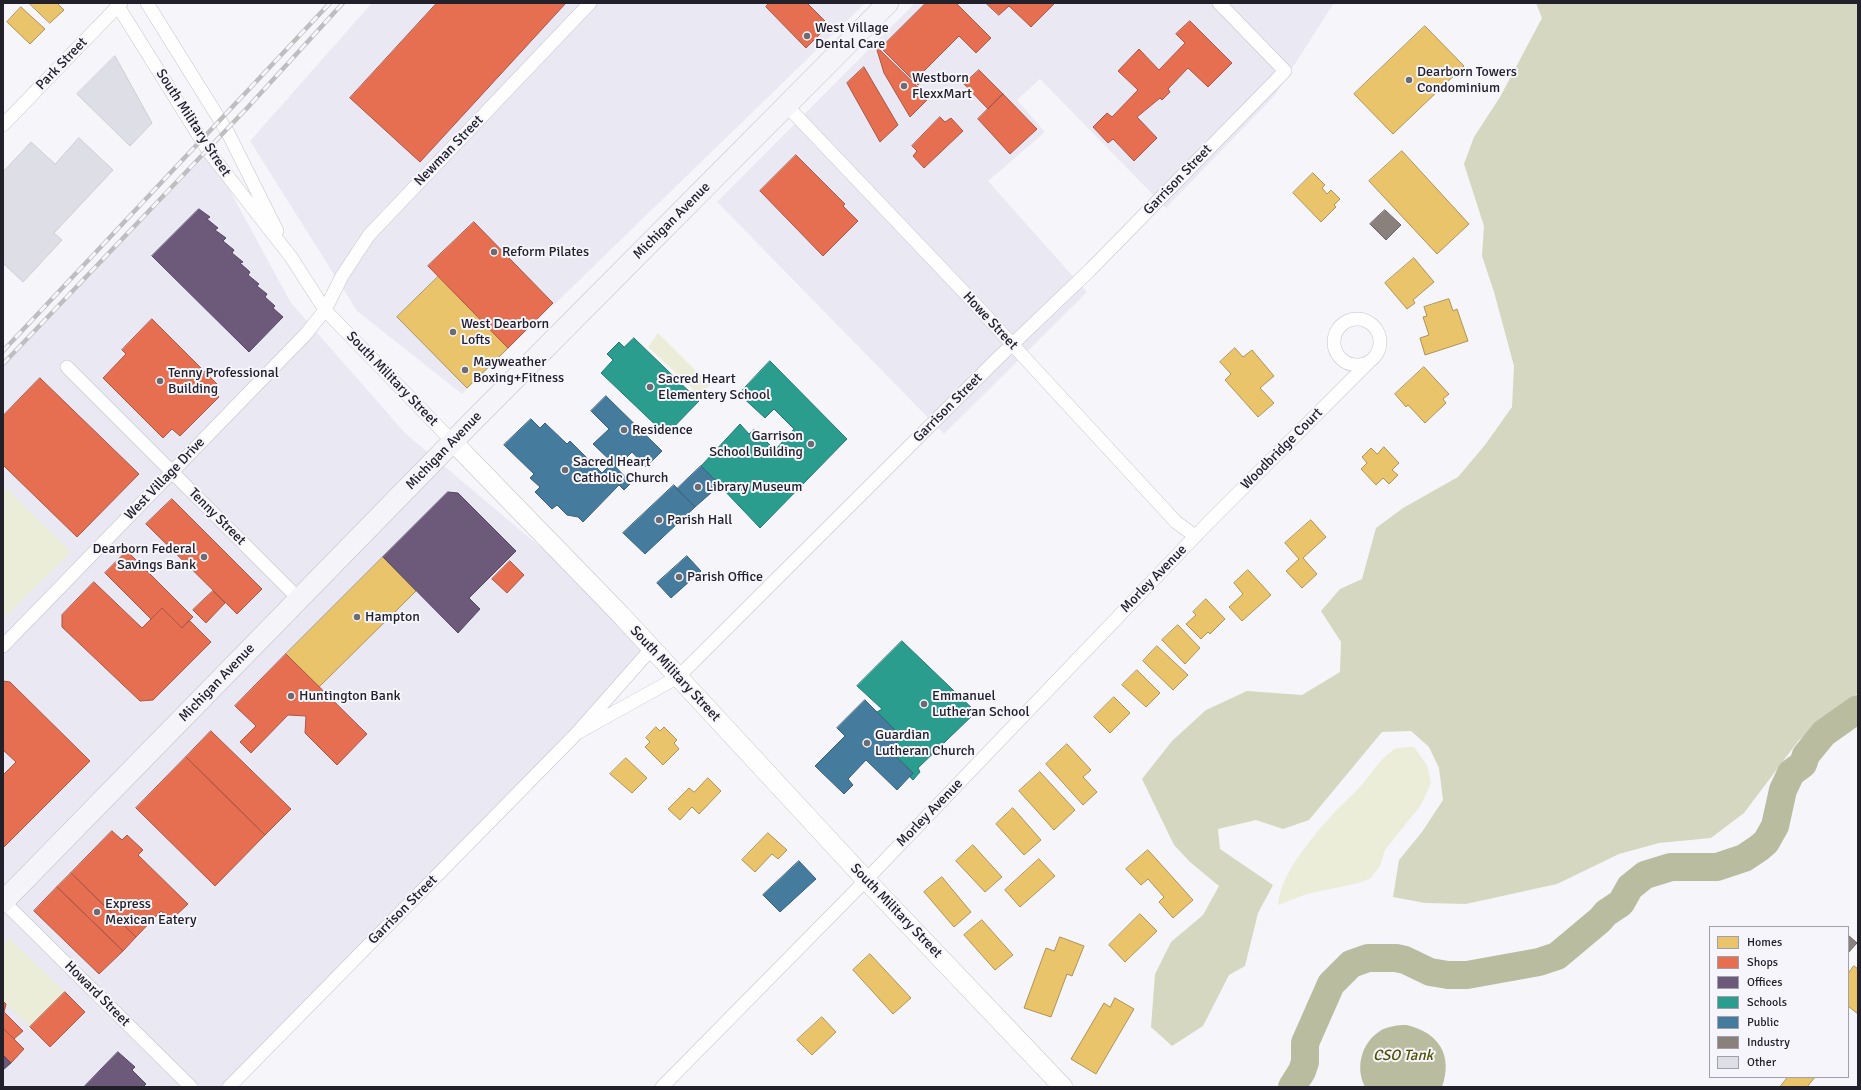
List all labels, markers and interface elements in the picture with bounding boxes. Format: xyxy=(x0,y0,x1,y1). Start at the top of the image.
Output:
place label: West Village Dental Care xyxy=(815,20,889,52)
marker: West Village Dental Care xyxy=(802,31,812,41)
street label: Park Street xyxy=(33,34,91,94)
place label: Dearborn Towers Condominium xyxy=(1417,64,1517,96)
street label: South Military Street xyxy=(152,66,234,180)
place label: Westborn FlexxMart xyxy=(912,70,972,102)
marker: Dearborn Towers Condominium xyxy=(1404,75,1414,85)
marker: Westborn FlexxMart xyxy=(899,81,909,91)
street label: Newman Street xyxy=(411,112,487,190)
street label: Garrison Street xyxy=(1140,141,1216,219)
street label: Michigan Avenue xyxy=(630,179,714,263)
place label: Reform Pilates xyxy=(502,244,589,260)
marker: Reform Pilates xyxy=(489,247,499,257)
street label: Howe Street xyxy=(959,289,1021,353)
place label: West Dearborn Lofts xyxy=(461,316,549,348)
marker: West Dearborn Lofts xyxy=(448,327,458,337)
street label: South Military Street xyxy=(343,328,441,430)
place label: Mayweather Boxing+Fitness xyxy=(473,354,564,386)
place label: Tenny Professional Building xyxy=(168,365,279,398)
marker: Mayweather Boxing+Fitness xyxy=(460,365,470,375)
street label: Garrison Street xyxy=(910,370,986,446)
place label: Sacred Heart Elementery School xyxy=(658,371,770,404)
marker: Tenny Professional Building xyxy=(155,376,165,386)
marker: Sacred Heart Elementery School xyxy=(645,382,655,392)
street label: Woodbridge Court xyxy=(1238,405,1326,493)
street label: Michigan Avenue xyxy=(402,408,486,494)
place label: Residence xyxy=(632,422,693,438)
marker: Residence xyxy=(619,425,629,435)
place label: Garrison School Building xyxy=(709,428,803,460)
street label: West Village Drive xyxy=(121,434,209,524)
marker: Garrison School Building xyxy=(806,439,816,449)
place label: Sacred Heart Catholic Church xyxy=(573,454,668,486)
marker: Sacred Heart Catholic Church xyxy=(560,465,570,475)
place label: Library Museum xyxy=(706,479,802,495)
marker: Library Museum xyxy=(693,482,703,492)
street label: Tenny Street xyxy=(185,485,249,549)
place label: Parish Hall xyxy=(667,512,732,528)
marker: Parish Hall xyxy=(654,515,664,525)
place label: Dearborn Federal Savings Bank xyxy=(93,541,196,574)
street label: Morley Avenue xyxy=(1117,542,1191,616)
marker: Dearborn Federal Savings Bank xyxy=(199,552,209,562)
place label: Parish Office xyxy=(687,569,763,585)
marker: Parish Office xyxy=(674,572,684,582)
place label: Hampton xyxy=(365,609,420,625)
marker: Hampton xyxy=(352,612,362,622)
street label: South Military Street xyxy=(626,623,724,725)
street label: Michigan Avenue xyxy=(175,640,259,726)
place label: Huntington Bank xyxy=(299,688,401,704)
place label: Emmanuel Lutheran School xyxy=(932,688,1030,720)
marker: Huntington Bank xyxy=(286,691,296,701)
marker: Emmanuel Lutheran School xyxy=(919,699,929,709)
place label: Guardian Lutheran Church xyxy=(875,727,975,760)
marker: Guardian Lutheran Church xyxy=(862,738,872,748)
street label: Morley Avenue xyxy=(893,776,967,850)
street label: South Military Street xyxy=(847,860,945,962)
street label: Garrison Street xyxy=(365,872,441,948)
place label: Express Mexican Eatery xyxy=(105,896,197,928)
marker: Express Mexican Eatery xyxy=(92,907,102,917)
legend xyxy=(1709,926,1849,1078)
text: Homes xyxy=(1747,935,1782,950)
text: Shops xyxy=(1747,955,1778,970)
street label: Howard Street xyxy=(61,958,133,1030)
text: Offices xyxy=(1747,975,1782,990)
text: Schools xyxy=(1747,995,1787,1010)
text: Public xyxy=(1747,1015,1779,1030)
text: Industry xyxy=(1747,1035,1790,1050)
water label: CSO Tank xyxy=(1373,1047,1433,1065)
text: Other xyxy=(1747,1055,1776,1070)

